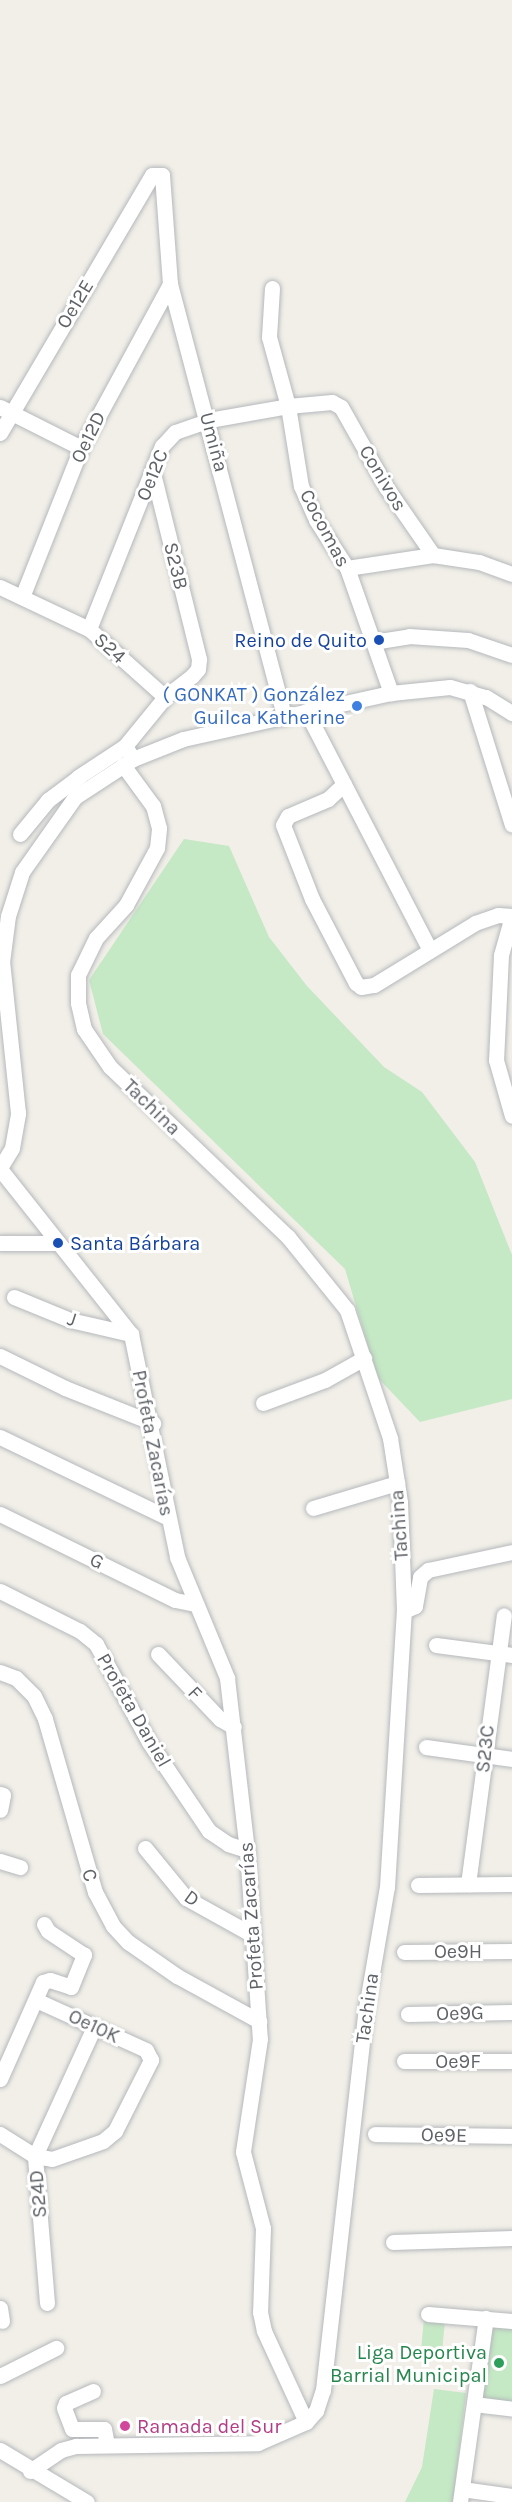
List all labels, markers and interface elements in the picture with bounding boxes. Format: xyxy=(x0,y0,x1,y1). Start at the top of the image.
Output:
street label: Oe12E xyxy=(51,275,99,333)
street label: Oe12D xyxy=(65,407,111,467)
street label: Umiña xyxy=(195,410,233,474)
street label: Conivos xyxy=(354,441,412,515)
street label: Oe12C xyxy=(131,446,173,504)
street label: Cocomas xyxy=(295,485,355,571)
street label: S23B xyxy=(159,540,193,592)
street label: S24 xyxy=(89,627,131,669)
place label: Reino de Quito xyxy=(234,628,367,652)
marker: Reino de Quito xyxy=(372,633,386,647)
place label: ( GONKAT ) González Guilca Katherine xyxy=(162,682,345,729)
marker: ( GONKAT ) González Guilca Katherine xyxy=(350,699,364,713)
street label: Tachina xyxy=(118,1074,186,1140)
place label: Santa Bárbara xyxy=(70,1231,200,1255)
marker: Santa Bárbara xyxy=(51,1236,65,1250)
street label: J xyxy=(64,1306,80,1332)
street label: Profeta Zacarías xyxy=(127,1368,179,1518)
street label: Tachina xyxy=(385,1489,413,1561)
street label: G xyxy=(86,1547,108,1575)
street label: Profeta Daniel xyxy=(92,1649,176,1771)
street label: F xyxy=(183,1681,207,1705)
street label: S23C xyxy=(471,1724,499,1774)
street label: Profeta Zacarías xyxy=(234,1841,268,1991)
street label: C xyxy=(77,1866,103,1884)
street label: D xyxy=(180,1884,204,1912)
street label: Oe9H xyxy=(434,1939,482,1963)
street label: Tachina xyxy=(350,1971,384,2045)
street label: Oe9G xyxy=(436,2001,484,2025)
street label: Oe10K xyxy=(65,2004,123,2048)
street label: Oe9F xyxy=(435,2049,481,2073)
street label: Oe9E xyxy=(421,2123,467,2147)
street label: S24D xyxy=(24,2169,52,2219)
place label: Liga Deportiva Barrial Municipal xyxy=(330,2340,487,2387)
marker: Liga Deportiva Barrial Municipal xyxy=(492,2356,506,2370)
place label: Ramada del Sur xyxy=(137,2414,281,2438)
marker: Ramada del Sur xyxy=(118,2419,132,2433)

